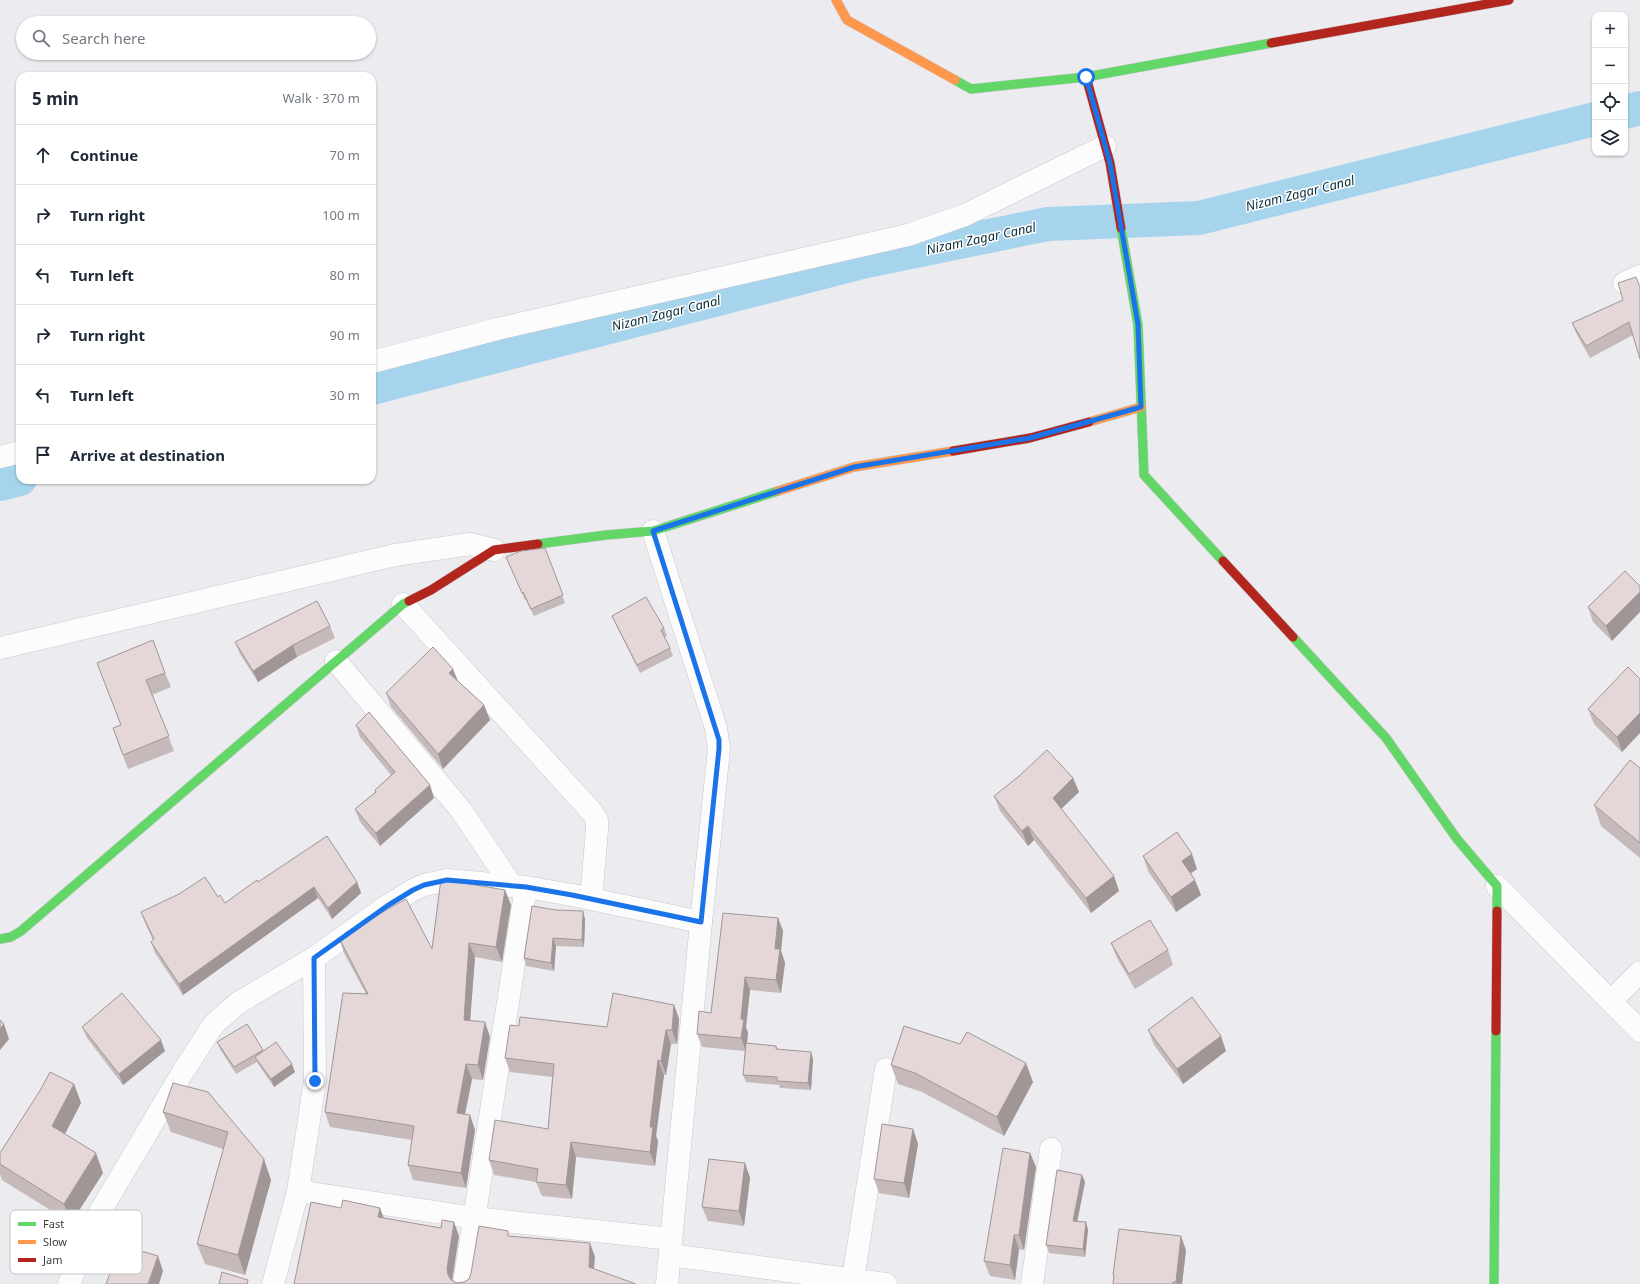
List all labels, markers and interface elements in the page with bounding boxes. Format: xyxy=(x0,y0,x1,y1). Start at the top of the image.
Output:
map controls xyxy=(1592,12,1628,156)
button: + xyxy=(1592,12,1628,48)
search box xyxy=(16,16,376,60)
icon: search xyxy=(30,27,52,49)
text: Search here xyxy=(62,28,145,48)
button: − xyxy=(1592,48,1628,84)
route start xyxy=(1077,68,1095,86)
button: locate xyxy=(1592,84,1628,120)
text: 5 min xyxy=(32,87,79,110)
text: Walk · 370 m xyxy=(282,89,360,107)
button: layers xyxy=(1592,120,1628,156)
icon: ahead xyxy=(32,144,54,166)
text: Continue xyxy=(70,145,138,165)
text: 70 m xyxy=(330,146,360,164)
water label: Nizam Zagar Canal xyxy=(1244,171,1357,215)
icon: right xyxy=(32,204,54,226)
text: Turn right xyxy=(70,205,145,225)
text: 100 m xyxy=(322,206,360,224)
water label: Nizam Zagar Canal xyxy=(925,217,1038,258)
icon: left xyxy=(32,264,54,286)
text: Turn left xyxy=(70,265,134,285)
text: 80 m xyxy=(330,266,360,284)
water label: Nizam Zagar Canal xyxy=(610,291,723,335)
icon: right xyxy=(32,324,54,346)
text: Turn right xyxy=(70,325,145,345)
text: 90 m xyxy=(330,326,360,344)
icon: left xyxy=(32,384,54,406)
text: Turn left xyxy=(70,385,134,405)
text: 30 m xyxy=(330,386,360,404)
icon: arrive xyxy=(32,444,54,466)
text: Arrive at destination xyxy=(70,445,225,465)
route end xyxy=(306,1072,324,1090)
legend xyxy=(10,1210,142,1274)
text: Fast xyxy=(43,1216,64,1231)
text: Slow xyxy=(43,1234,67,1249)
text: Jam xyxy=(42,1252,62,1267)

